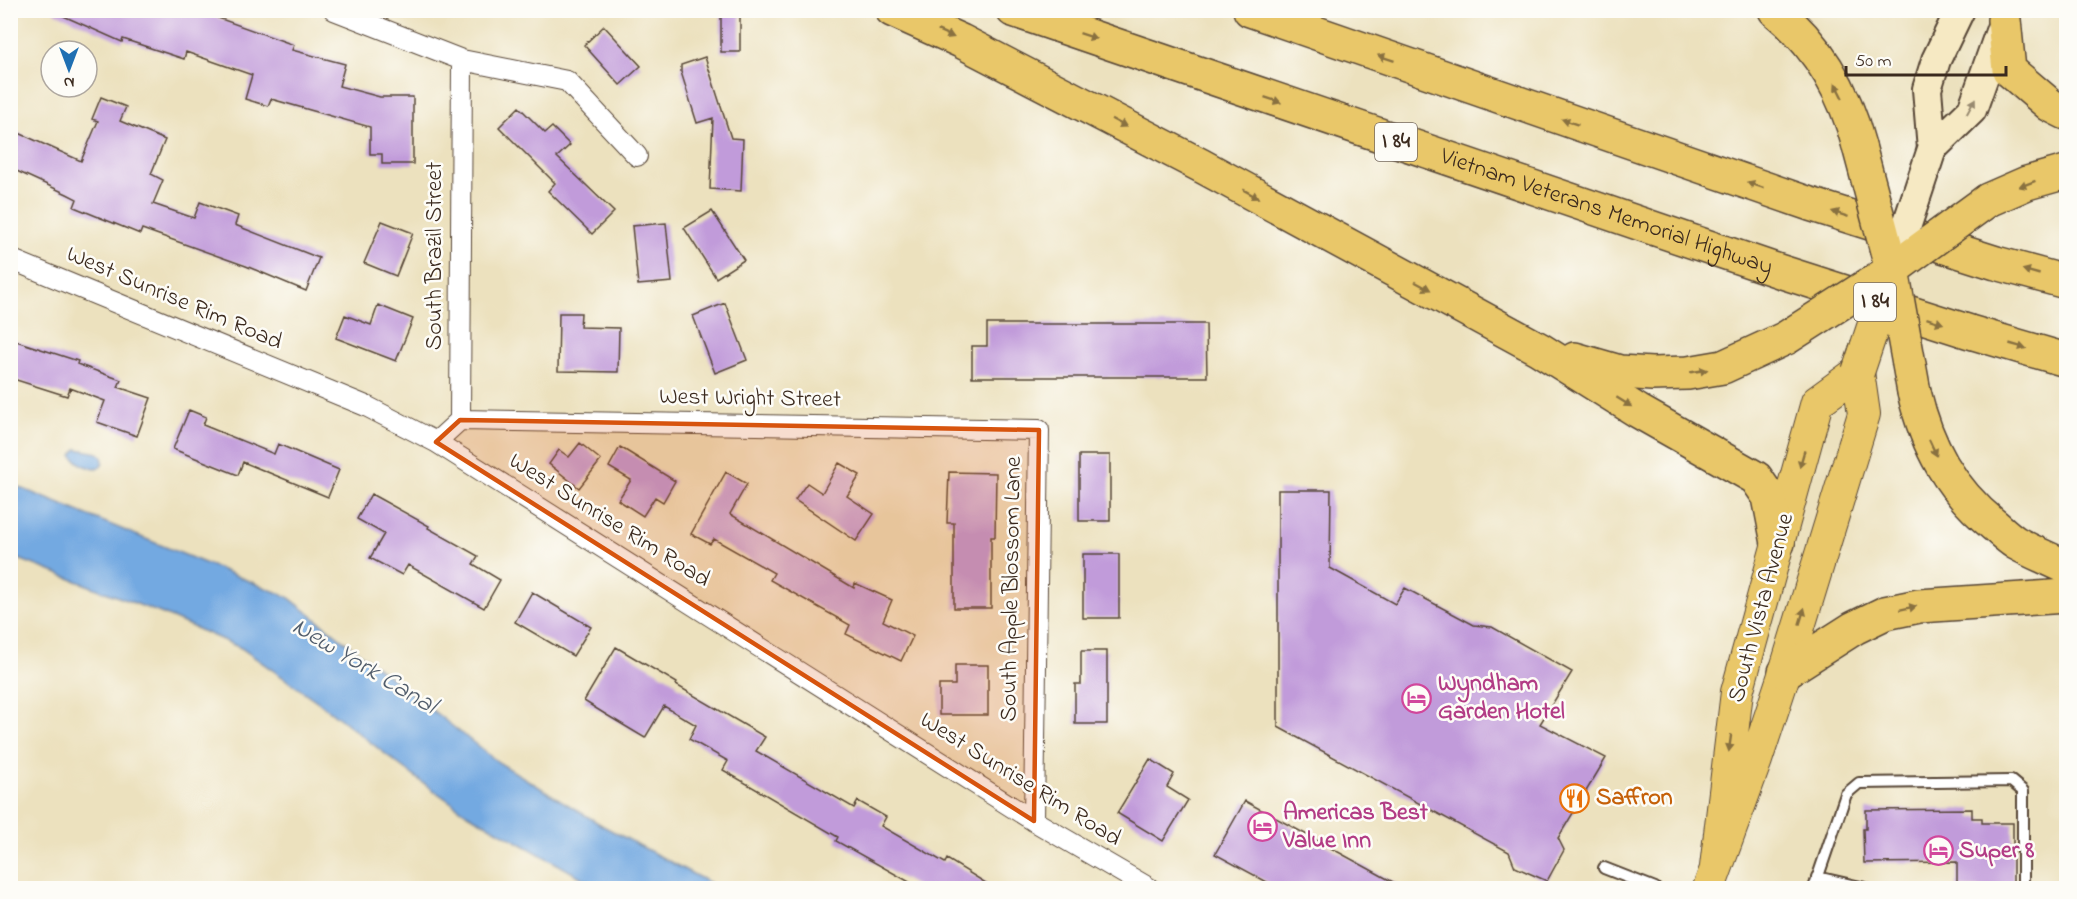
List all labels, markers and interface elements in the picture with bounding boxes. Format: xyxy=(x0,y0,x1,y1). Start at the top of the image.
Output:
one-way arrow xyxy=(937,29,955,39)
one-way arrow xyxy=(1079,32,1097,42)
north arrow xyxy=(39,39,99,99)
scale bar xyxy=(1846,39,2006,77)
text: 50 m xyxy=(1855,49,1892,75)
one-way arrow xyxy=(1377,52,1395,62)
text: N xyxy=(63,70,74,94)
one-way arrow xyxy=(1834,82,1844,99)
one-way arrow xyxy=(1264,95,1282,105)
one-way arrow xyxy=(1966,97,1976,114)
one-way arrow xyxy=(1561,116,1579,126)
one-way arrow xyxy=(1111,118,1128,128)
road number: I 84 xyxy=(1375,123,1417,161)
street label: Vietnam Veterans Memorial Highway xyxy=(1435,139,1777,286)
street label: South Brazil Street xyxy=(418,162,453,350)
one-way arrow xyxy=(1746,180,1764,190)
one-way arrow xyxy=(2017,180,2035,190)
one-way arrow xyxy=(1243,188,1259,199)
one-way arrow xyxy=(1831,209,1849,218)
street label: West Sunrise Rim Road xyxy=(61,238,288,361)
one-way arrow xyxy=(2022,267,2040,277)
one-way arrow xyxy=(1414,281,1431,291)
road number: I 84 xyxy=(1854,283,1896,321)
one-way arrow xyxy=(1926,317,1944,326)
one-way arrow xyxy=(2009,342,2027,351)
one-way arrow xyxy=(1689,366,1708,375)
street label: West Wright Street xyxy=(659,380,841,418)
one-way arrow xyxy=(1616,397,1632,408)
one-way arrow xyxy=(1928,439,1937,456)
street label: West Sunrise Rim Road xyxy=(501,445,717,597)
one-way arrow xyxy=(1796,450,1806,468)
street label: South Apple Blossom Lane xyxy=(992,456,1032,722)
street label: South Vista Avenue xyxy=(1720,509,1804,707)
one-way arrow xyxy=(1899,603,1918,612)
one-way arrow xyxy=(1798,607,1807,625)
water label: New York Canal xyxy=(284,609,446,727)
place label: Wyndham Garden Hotel xyxy=(1438,667,1565,730)
hotel icon: Wyndham Garden Hotel xyxy=(1401,682,1433,714)
street label: West Sunrise Rim Road xyxy=(912,704,1128,856)
one-way arrow xyxy=(1726,734,1735,753)
place label: Saffron xyxy=(1596,781,1673,816)
restaurant icon: Saffron xyxy=(1559,782,1591,814)
place label: Americas Best Value Inn xyxy=(1282,796,1429,859)
hotel icon: Americas Best Value Inn xyxy=(1246,811,1278,843)
place label: Super 8 xyxy=(1959,834,2034,869)
hotel icon: Super 8 xyxy=(1922,835,1954,867)

